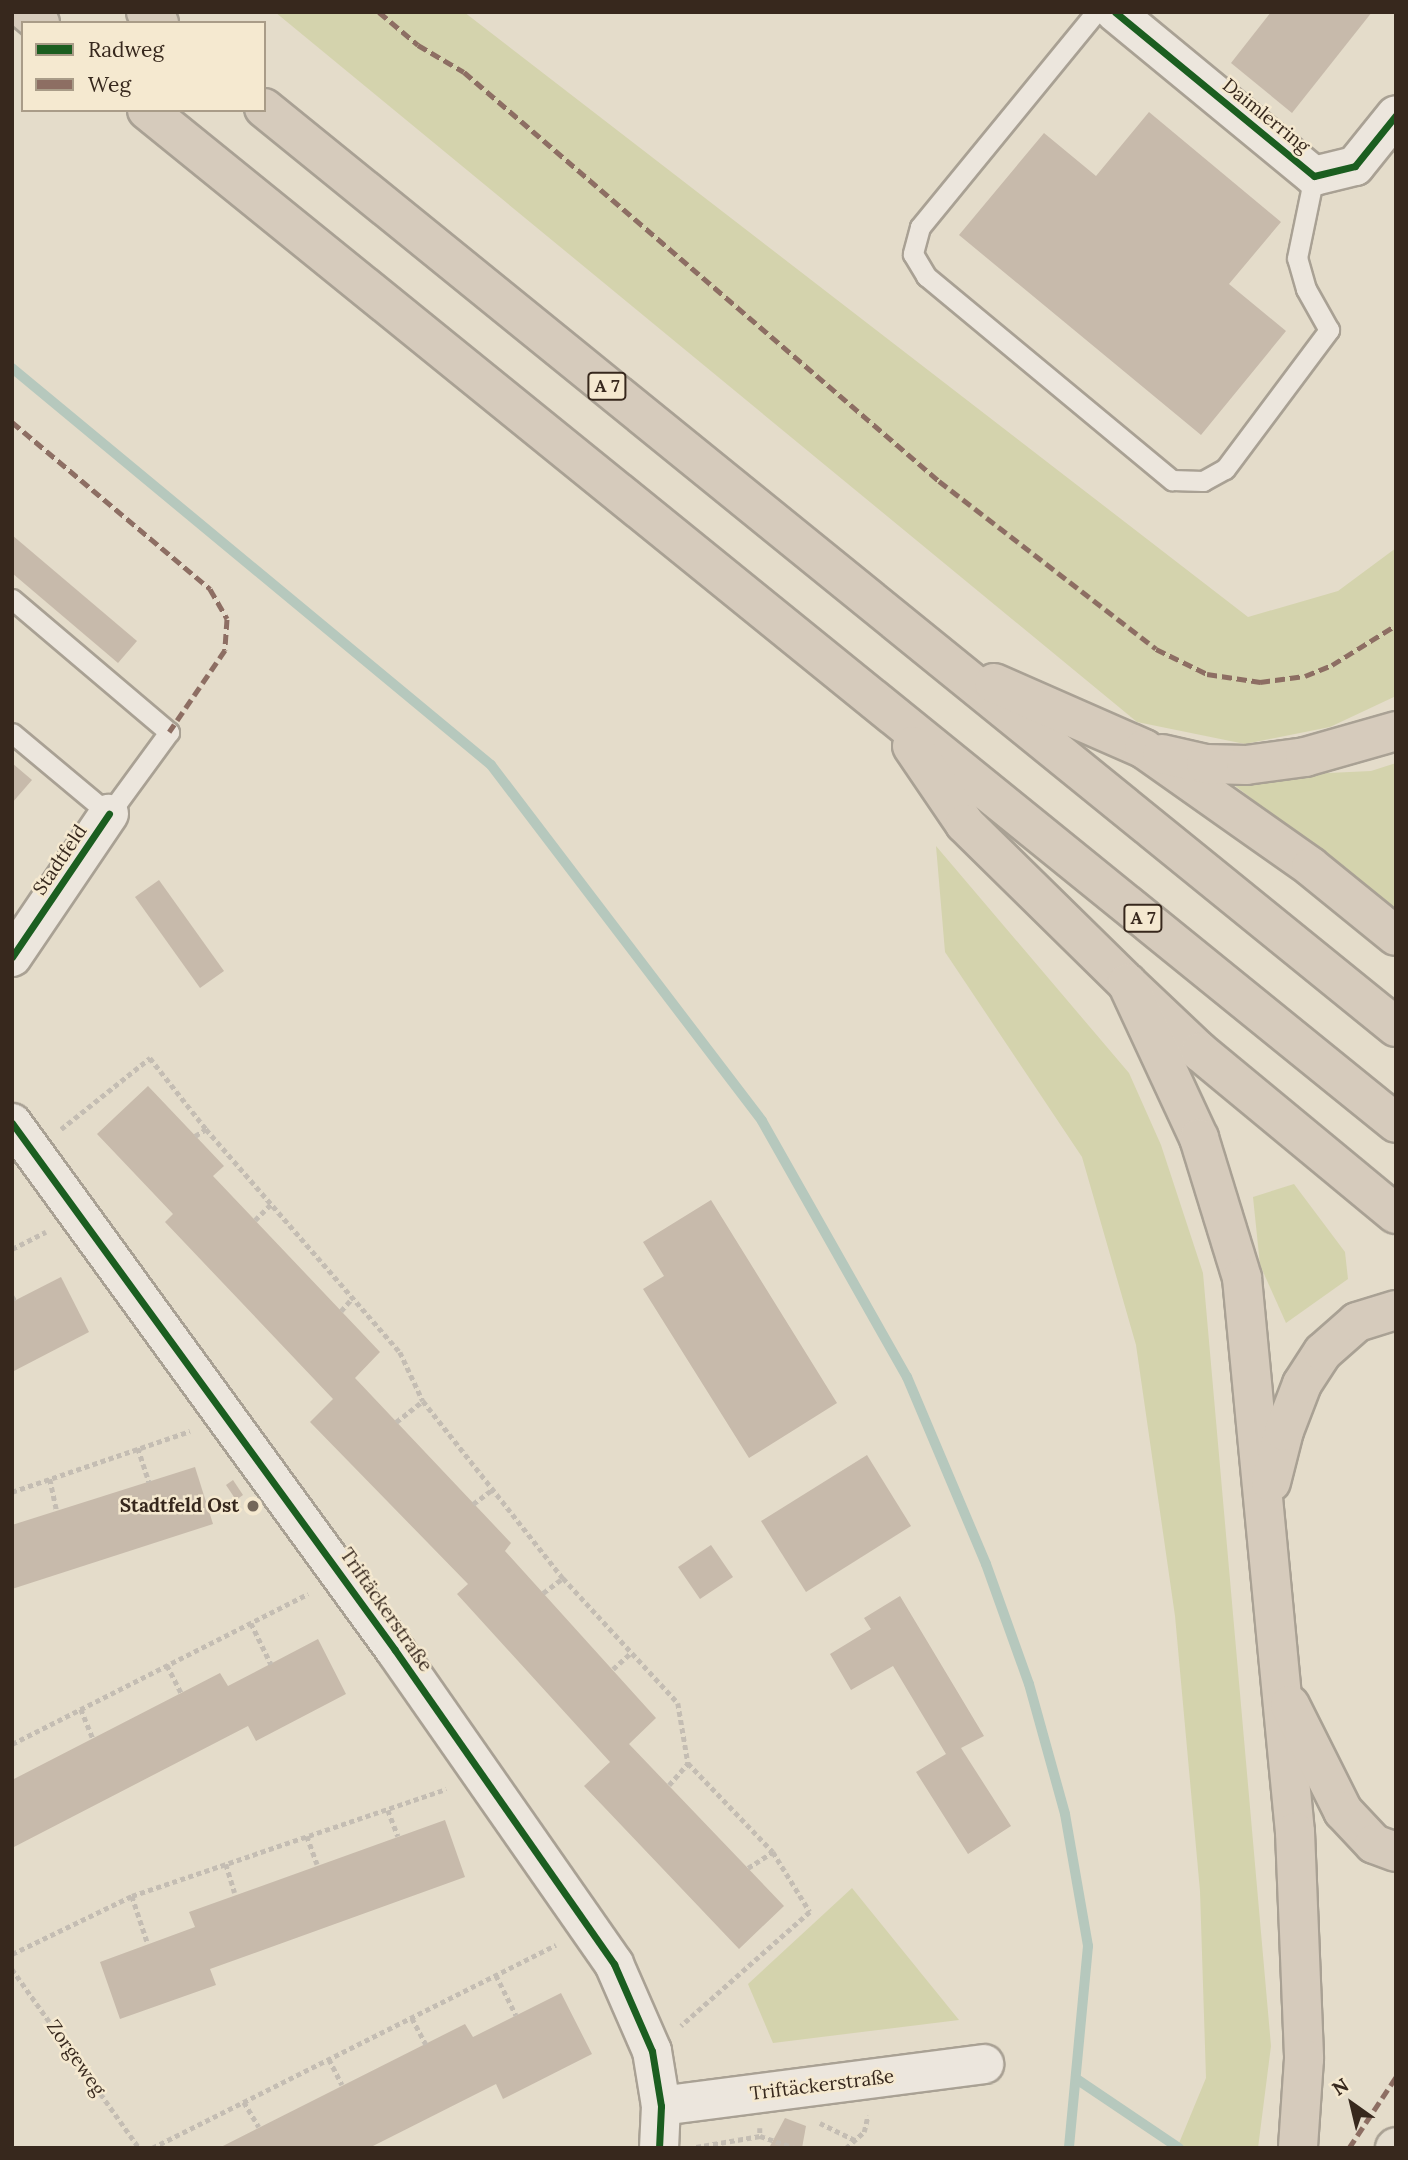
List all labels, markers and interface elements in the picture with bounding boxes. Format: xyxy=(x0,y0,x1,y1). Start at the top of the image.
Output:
legend xyxy=(21,21,266,112)
text: Radweg xyxy=(88,36,164,63)
text: Weg xyxy=(88,71,131,98)
street label: Daimlerring xyxy=(1218,74,1314,158)
road number: A 7 xyxy=(586,372,628,400)
street label: Stadtfeld xyxy=(28,821,92,899)
road number: A 7 xyxy=(1122,903,1164,932)
place label: Stadtfeld Ost xyxy=(120,1495,239,1517)
marker: Stadtfeld Ost xyxy=(245,1498,261,1514)
street label: Triftäckerstraße xyxy=(335,1544,437,1676)
street label: Zorgeweg xyxy=(42,2016,110,2100)
street label: Triftäckerstraße xyxy=(749,2065,895,2105)
north arrow xyxy=(1317,2069,1387,2139)
text: N xyxy=(1327,2073,1353,2101)

